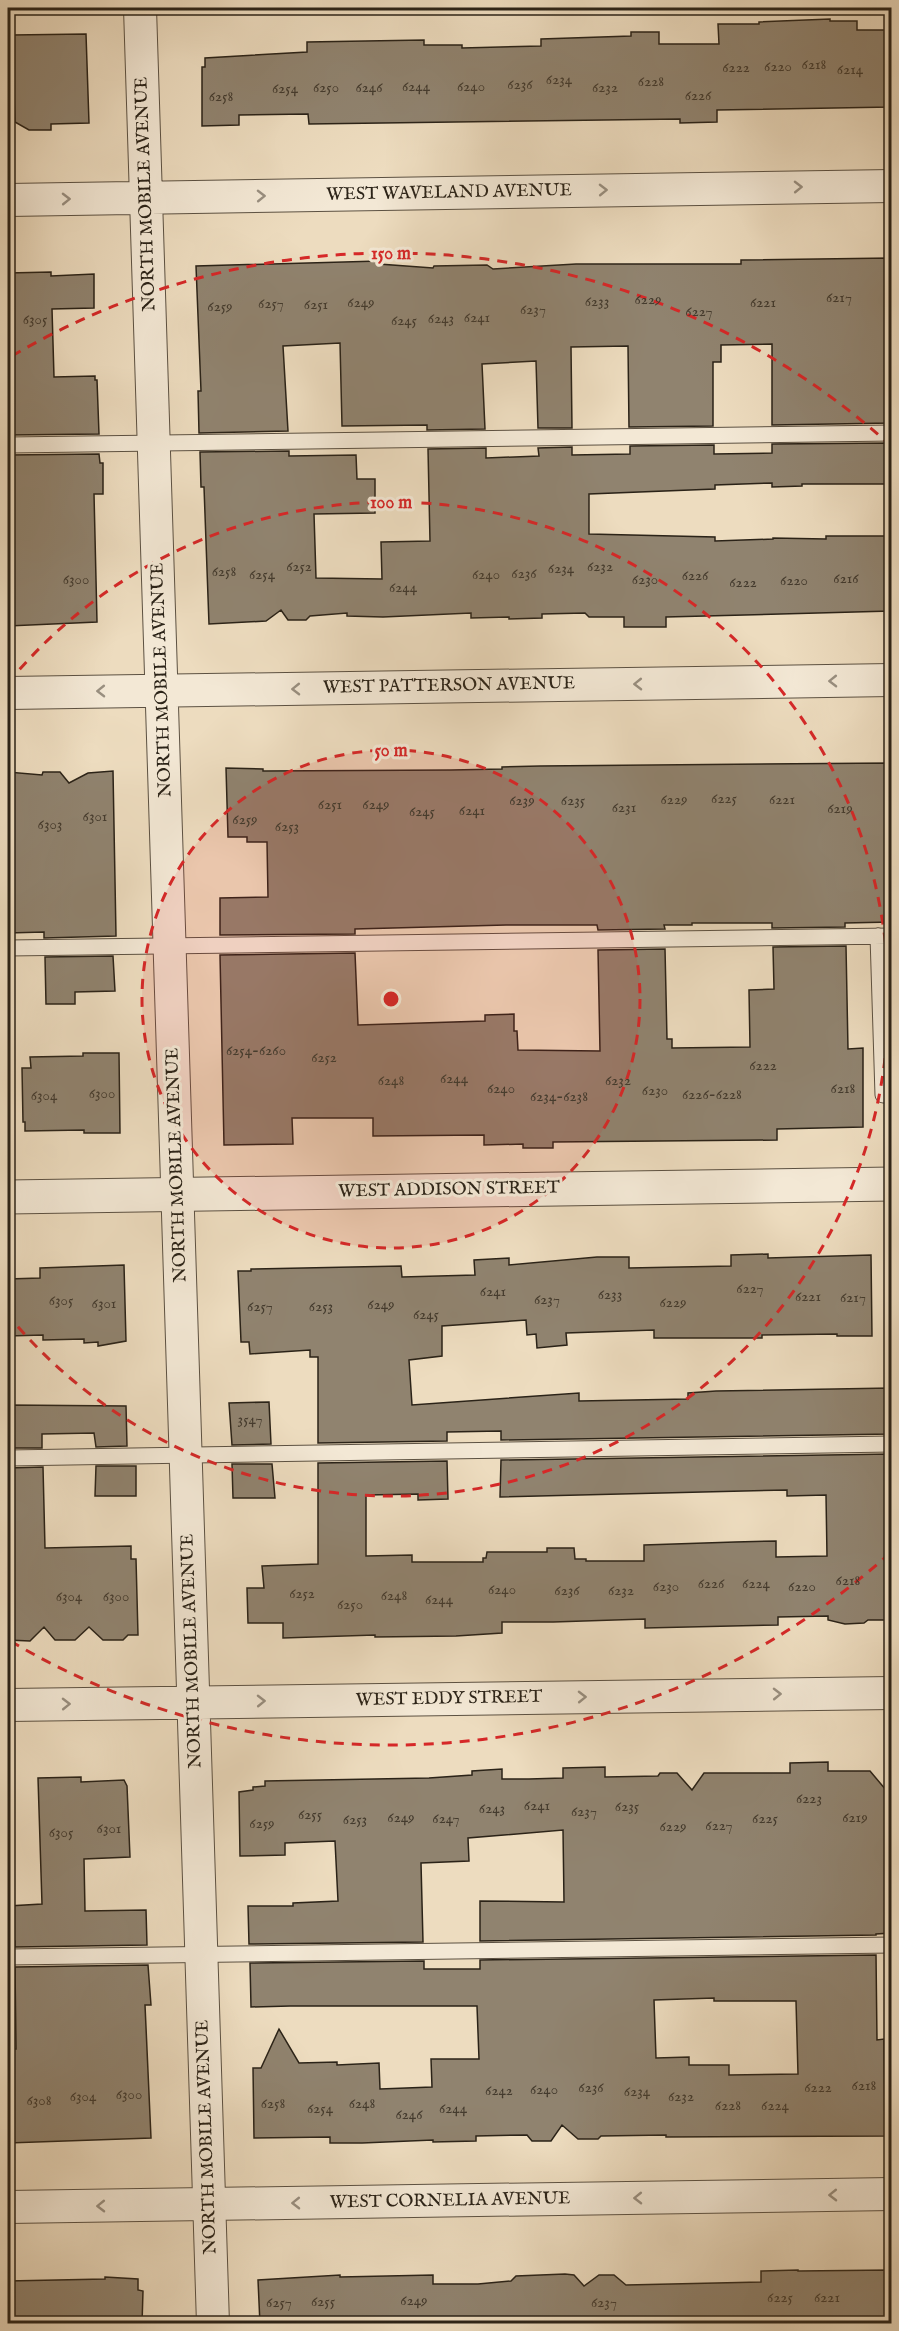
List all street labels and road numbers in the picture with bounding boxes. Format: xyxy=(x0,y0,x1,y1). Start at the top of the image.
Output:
street label: NORTH MOBILE AVENUE xyxy=(130,76,162,312)
street label: WEST WAVELAND AVENUE xyxy=(326,179,572,207)
street label: NORTH MOBILE AVENUE xyxy=(146,562,178,798)
street label: WEST PATTERSON AVENUE xyxy=(323,672,575,700)
street label: NORTH MOBILE AVENUE xyxy=(161,1047,193,1283)
street label: WEST ADDISON STREET xyxy=(338,1177,560,1203)
street label: NORTH MOBILE AVENUE xyxy=(176,1533,208,1769)
street label: WEST EDDY STREET xyxy=(355,1686,543,1712)
street label: NORTH MOBILE AVENUE xyxy=(191,2019,223,2255)
street label: WEST CORNELIA AVENUE xyxy=(329,2187,571,2215)

